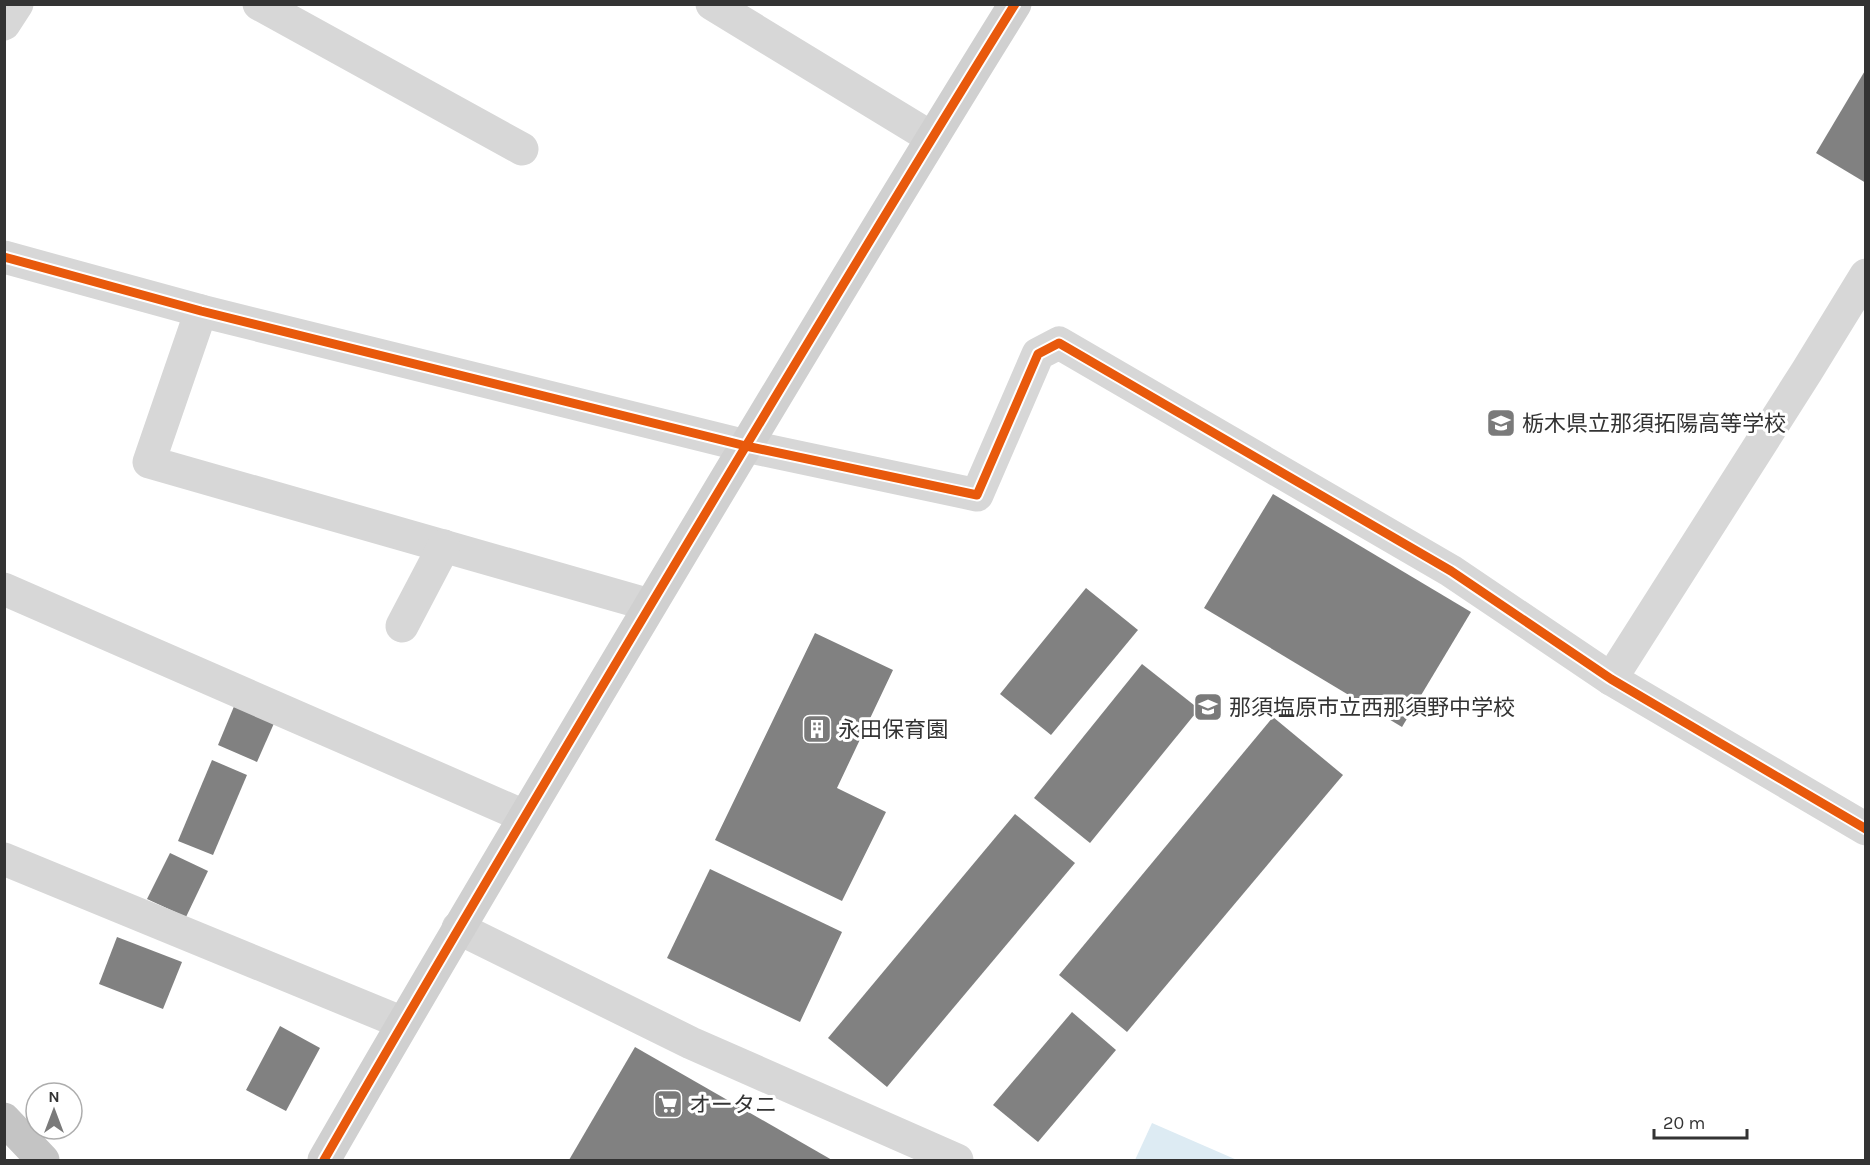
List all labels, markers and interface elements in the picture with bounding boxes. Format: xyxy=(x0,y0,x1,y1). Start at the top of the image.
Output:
school or university icon: 栃木県立那須拓陽高等学校 xyxy=(1485,407,1517,439)
place label: 栃木県立那須拓陽高等学校 xyxy=(1522,411,1786,437)
school or university icon: 那須塩原市立西那須野中学校 xyxy=(1192,691,1224,723)
place label: 那須塩原市立西那須野中学校 xyxy=(1229,695,1515,721)
building icon: 永田保育園 xyxy=(801,713,833,745)
place label: 永田保育園 xyxy=(838,717,948,743)
north arrow xyxy=(24,1081,84,1141)
text: N xyxy=(48,1087,60,1106)
supermarket icon: オータニ xyxy=(652,1088,684,1120)
place label: オータニ xyxy=(689,1092,777,1118)
scale bar xyxy=(1654,1102,1747,1140)
text: 20 m xyxy=(1663,1112,1705,1134)

